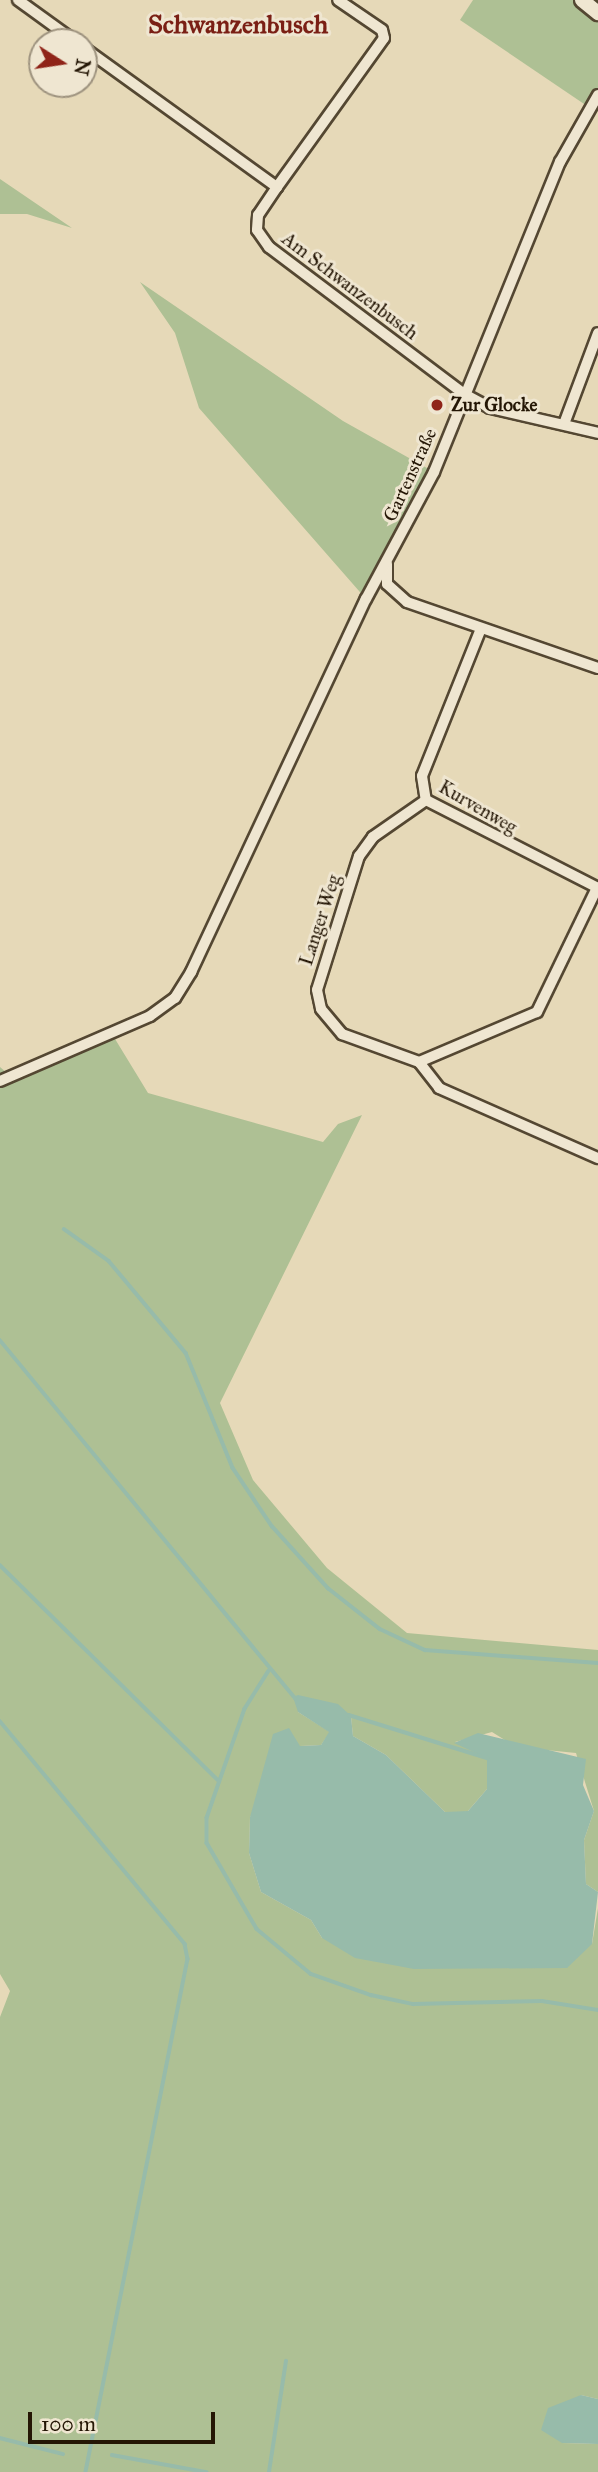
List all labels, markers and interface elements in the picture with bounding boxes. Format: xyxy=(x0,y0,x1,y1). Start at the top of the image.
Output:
district label: Schwanzenbusch xyxy=(148,9,328,41)
north arrow xyxy=(28,28,98,98)
text: N xyxy=(69,57,95,77)
street label: Am Schwanzenbusch xyxy=(277,227,423,345)
place label: Zur Glocke xyxy=(451,394,537,416)
marker: Zur Glocke xyxy=(429,397,445,413)
street label: Gartenstraße xyxy=(378,425,442,525)
street label: Kurvenweg xyxy=(435,775,521,839)
street label: Langer Weg xyxy=(295,872,345,968)
scale bar xyxy=(32,2398,219,2442)
text: 100 m xyxy=(41,2411,96,2437)

